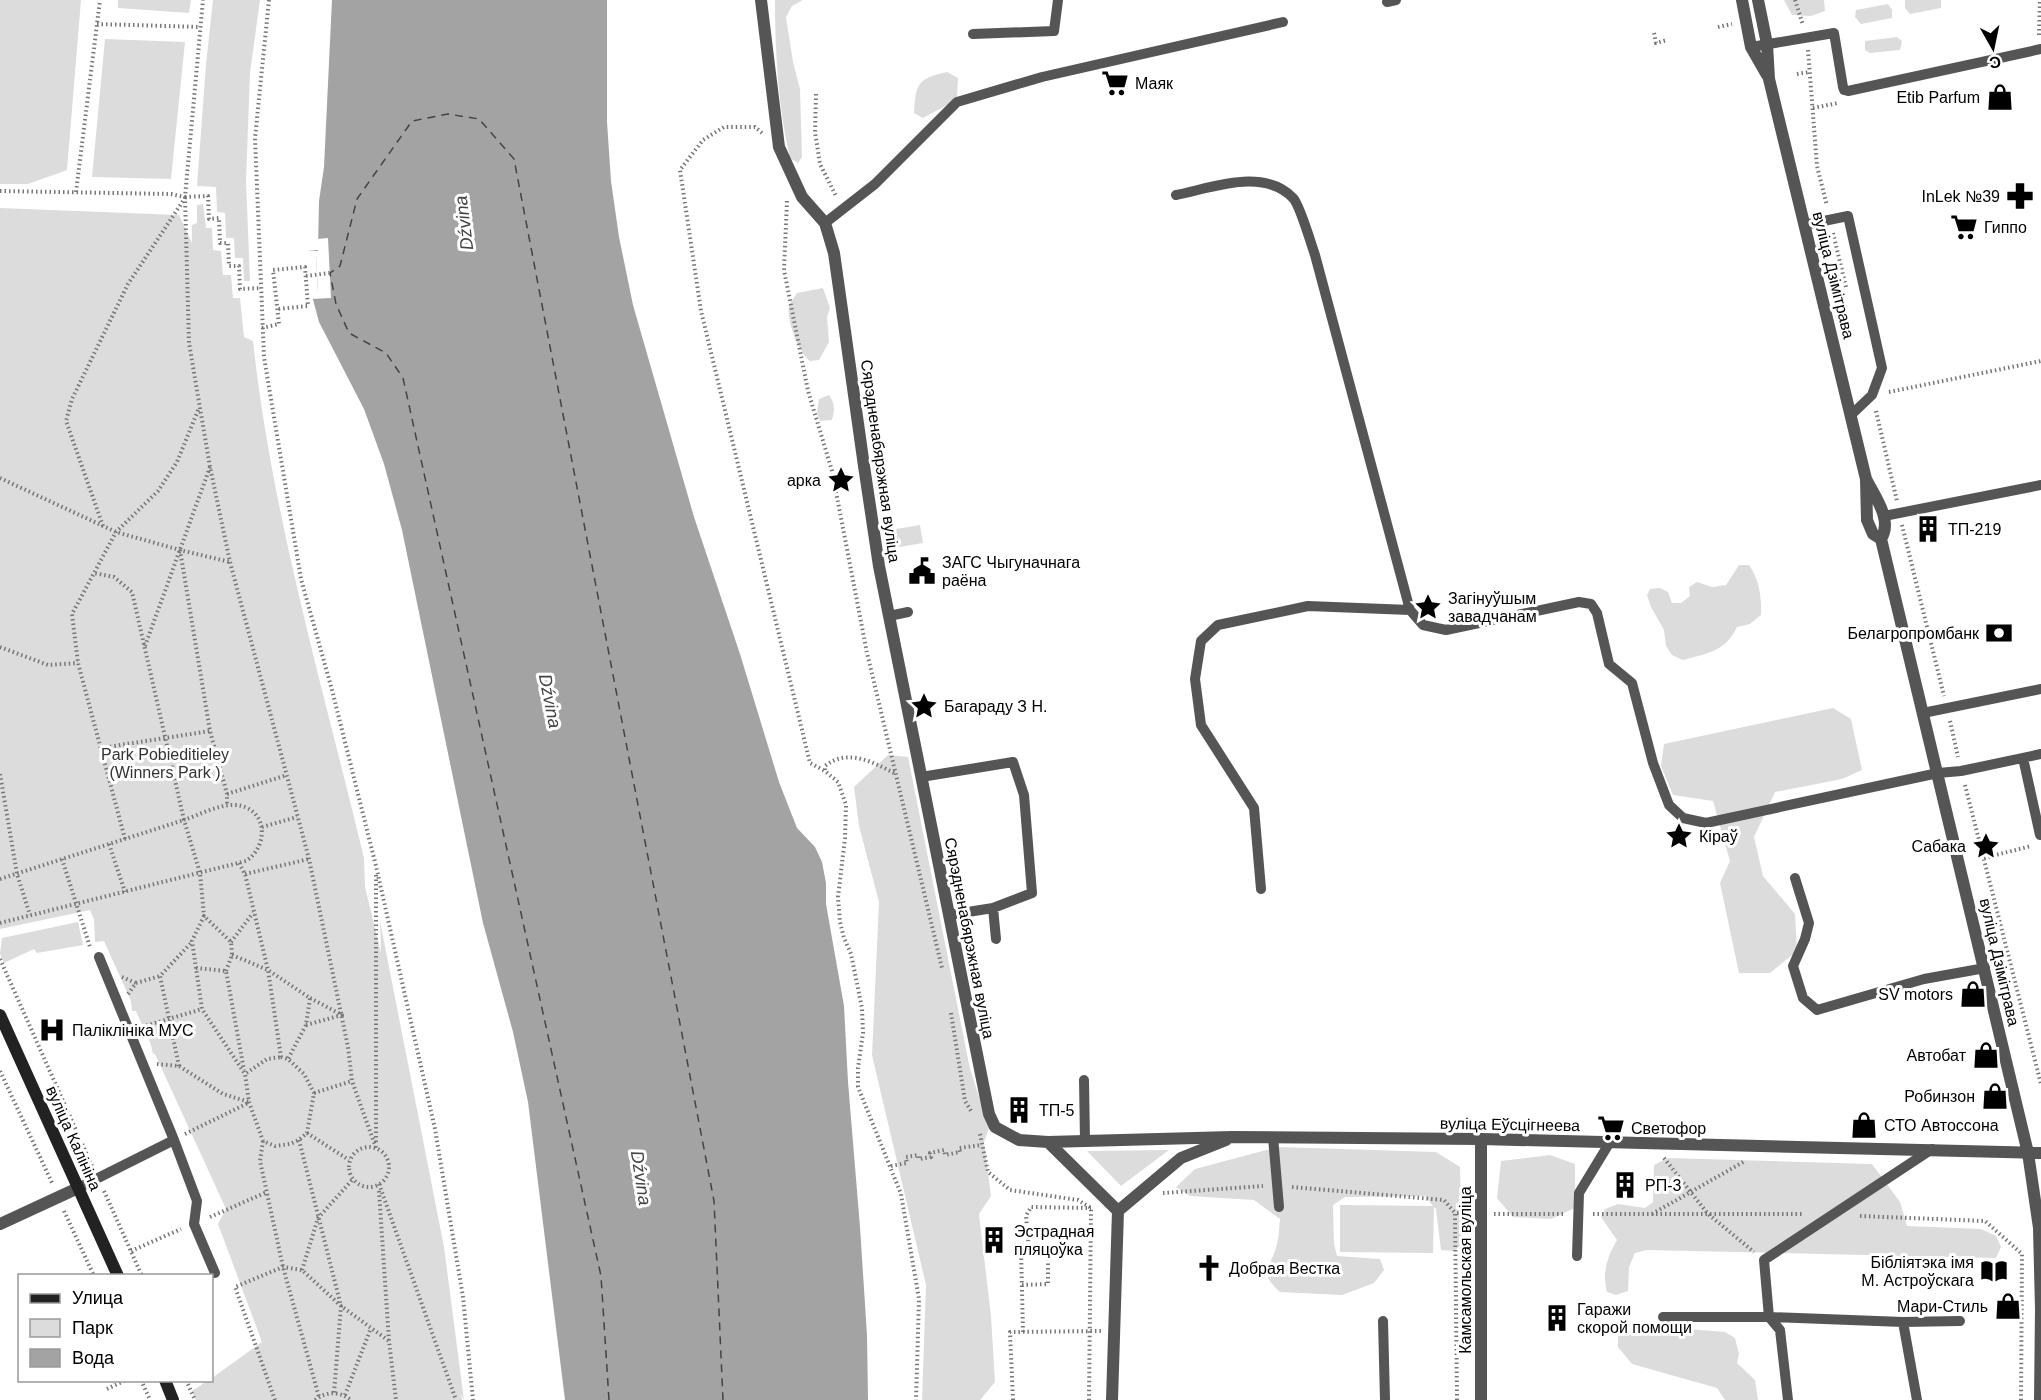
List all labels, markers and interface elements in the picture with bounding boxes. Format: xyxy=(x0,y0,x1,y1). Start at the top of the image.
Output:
north arrow xyxy=(1963,18,2023,78)
text: С xyxy=(1988,53,2002,72)
supermarket icon: Маяк xyxy=(1100,68,1130,98)
place label: Маяк xyxy=(1135,75,1174,92)
shop icon: Etib Parfum xyxy=(1985,82,2015,112)
place label: Etib Parfum xyxy=(1896,89,1980,106)
pharmacy icon: InLek №39 xyxy=(2005,181,2035,211)
place label: InLek №39 xyxy=(1921,188,2000,205)
water label: Dźvina xyxy=(451,194,477,252)
street label: вуліца Дзімітрава xyxy=(1809,210,1858,341)
supermarket icon: Гиппо xyxy=(1949,212,1979,242)
place label: Гиппо xyxy=(1984,219,2027,236)
street label: Сярэдненабярэжная вуліца xyxy=(858,359,903,564)
place icon: арка xyxy=(826,465,856,495)
place label: арка xyxy=(787,472,821,489)
building icon: ТП-219 xyxy=(1913,514,1943,544)
place label: ТП-219 xyxy=(1948,521,2001,538)
place label: ЗАГС Чыгуначнага раёна xyxy=(942,554,1080,589)
public building icon: ЗАГС Чыгуначнага раёна xyxy=(907,556,937,586)
place label: Загінуўшым завадчанам xyxy=(1448,590,1537,625)
place icon: Загінуўшым завадчанам xyxy=(1413,592,1443,622)
bank icon: Белагропромбанк xyxy=(1984,618,2014,648)
place label: Белагропромбанк xyxy=(1847,625,1980,642)
water label: Dźvina xyxy=(535,672,565,730)
place icon: Багараду З Н. xyxy=(909,691,939,721)
place label: Багараду З Н. xyxy=(944,698,1047,715)
park label: Park Pobieditieley (Winners Park ) xyxy=(101,746,229,781)
place icon: Кіраў xyxy=(1664,821,1694,851)
place label: Кіраў xyxy=(1699,828,1738,845)
place icon: Сабака xyxy=(1971,831,2001,861)
street label: Сярэдненабярэжная вуліца xyxy=(942,836,997,1040)
place label: Сабака xyxy=(1911,838,1966,855)
street label: вуліца Дзімітрава xyxy=(1977,897,2022,1028)
shop icon: SV motors xyxy=(1958,979,1988,1009)
place label: SV motors xyxy=(1878,986,1953,1003)
hospital icon: Паліклініка МУС xyxy=(37,1015,67,1045)
place label: Паліклініка МУС xyxy=(72,1022,194,1039)
shop icon: Автобат xyxy=(1971,1040,2001,1070)
place label: Автобат xyxy=(1906,1047,1967,1064)
shop icon: Робинзон xyxy=(1980,1081,2010,1111)
street label: вуліца Калініна xyxy=(43,1083,104,1193)
place label: Робинзон xyxy=(1904,1088,1975,1105)
building icon: ТП-5 xyxy=(1004,1095,1034,1125)
place label: ТП-5 xyxy=(1039,1102,1075,1119)
shop icon: СТО Автоссона xyxy=(1849,1110,1879,1140)
supermarket icon: Светофор xyxy=(1596,1113,1626,1143)
street label: вуліца Еўсцігнеева xyxy=(1440,1115,1580,1134)
place label: СТО Автоссона xyxy=(1884,1117,1999,1134)
place label: Светофор xyxy=(1631,1120,1706,1137)
water label: Dźvina xyxy=(627,1149,655,1207)
building icon: РП-3 xyxy=(1610,1170,1640,1200)
place label: РП-3 xyxy=(1645,1177,1682,1194)
street label: Камсамольская вуліца xyxy=(1457,1186,1474,1354)
place label: Эстрадная пляцоўка xyxy=(1014,1223,1094,1258)
building icon: Эстрадная пляцоўка xyxy=(979,1225,1009,1255)
church icon: Добрая Вестка xyxy=(1194,1253,1224,1283)
place label: Бібліятэка імя М. Астроўскага xyxy=(1861,1254,1974,1289)
library icon: Бібліятэка імя М. Астроўскага xyxy=(1979,1256,2009,1286)
place label: Добрая Вестка xyxy=(1229,1260,1340,1277)
legend xyxy=(18,1274,213,1382)
text: Улица xyxy=(72,1288,124,1308)
shop icon: Мари-Стиль xyxy=(1993,1291,2023,1321)
place label: Мари-Стиль xyxy=(1897,1298,1988,1315)
place label: Гаражи скорой помощи xyxy=(1577,1301,1692,1336)
building icon: Гаражи скорой помощи xyxy=(1542,1303,1572,1333)
text: Парк xyxy=(72,1318,113,1338)
text: Вода xyxy=(72,1348,115,1368)

